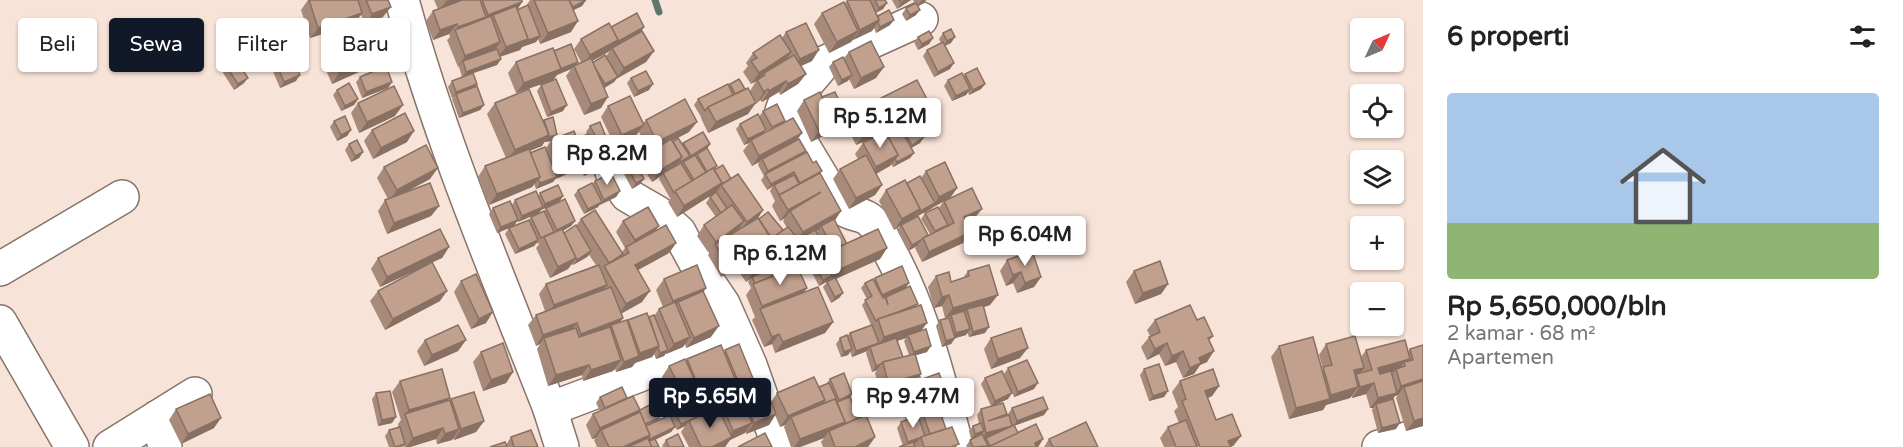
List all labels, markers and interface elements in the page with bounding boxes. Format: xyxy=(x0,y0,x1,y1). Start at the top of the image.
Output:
chip: Beli xyxy=(18,18,97,72)
chip: Sewa xyxy=(109,18,204,72)
chip: Filter xyxy=(216,18,309,72)
chip: Baru xyxy=(321,18,410,72)
north arrow xyxy=(1350,18,1404,72)
map controls xyxy=(1350,18,1404,336)
icon: filters xyxy=(1846,20,1879,53)
text: 6 properti xyxy=(1447,21,1569,52)
button: locate xyxy=(1350,84,1404,138)
pin: Rp 5.12M xyxy=(818,98,942,149)
text: Rp 5.12M xyxy=(833,105,927,129)
icon: home xyxy=(1609,132,1717,240)
pin: Rp 8.2M xyxy=(552,135,662,186)
text: Rp 8.2M xyxy=(566,142,648,166)
button: layers xyxy=(1350,150,1404,204)
pin: Rp 6.04M xyxy=(963,216,1087,267)
button: + xyxy=(1350,216,1404,270)
text: Rp 6.04M xyxy=(978,223,1072,247)
pin: Rp 6.12M xyxy=(718,235,842,286)
text: Rp 6.12M xyxy=(733,242,827,266)
button: − xyxy=(1350,282,1404,336)
text: Rp 5,650,000/bln xyxy=(1447,291,1666,322)
text: 2 kamar · 68 m² xyxy=(1447,322,1596,346)
text: Apartemen xyxy=(1447,346,1554,370)
pin: Rp 5.65M xyxy=(648,378,772,429)
pin: Rp 9.47M xyxy=(851,378,975,429)
text: Rp 5.65M xyxy=(663,385,757,409)
text: Rp 9.47M xyxy=(866,385,960,409)

